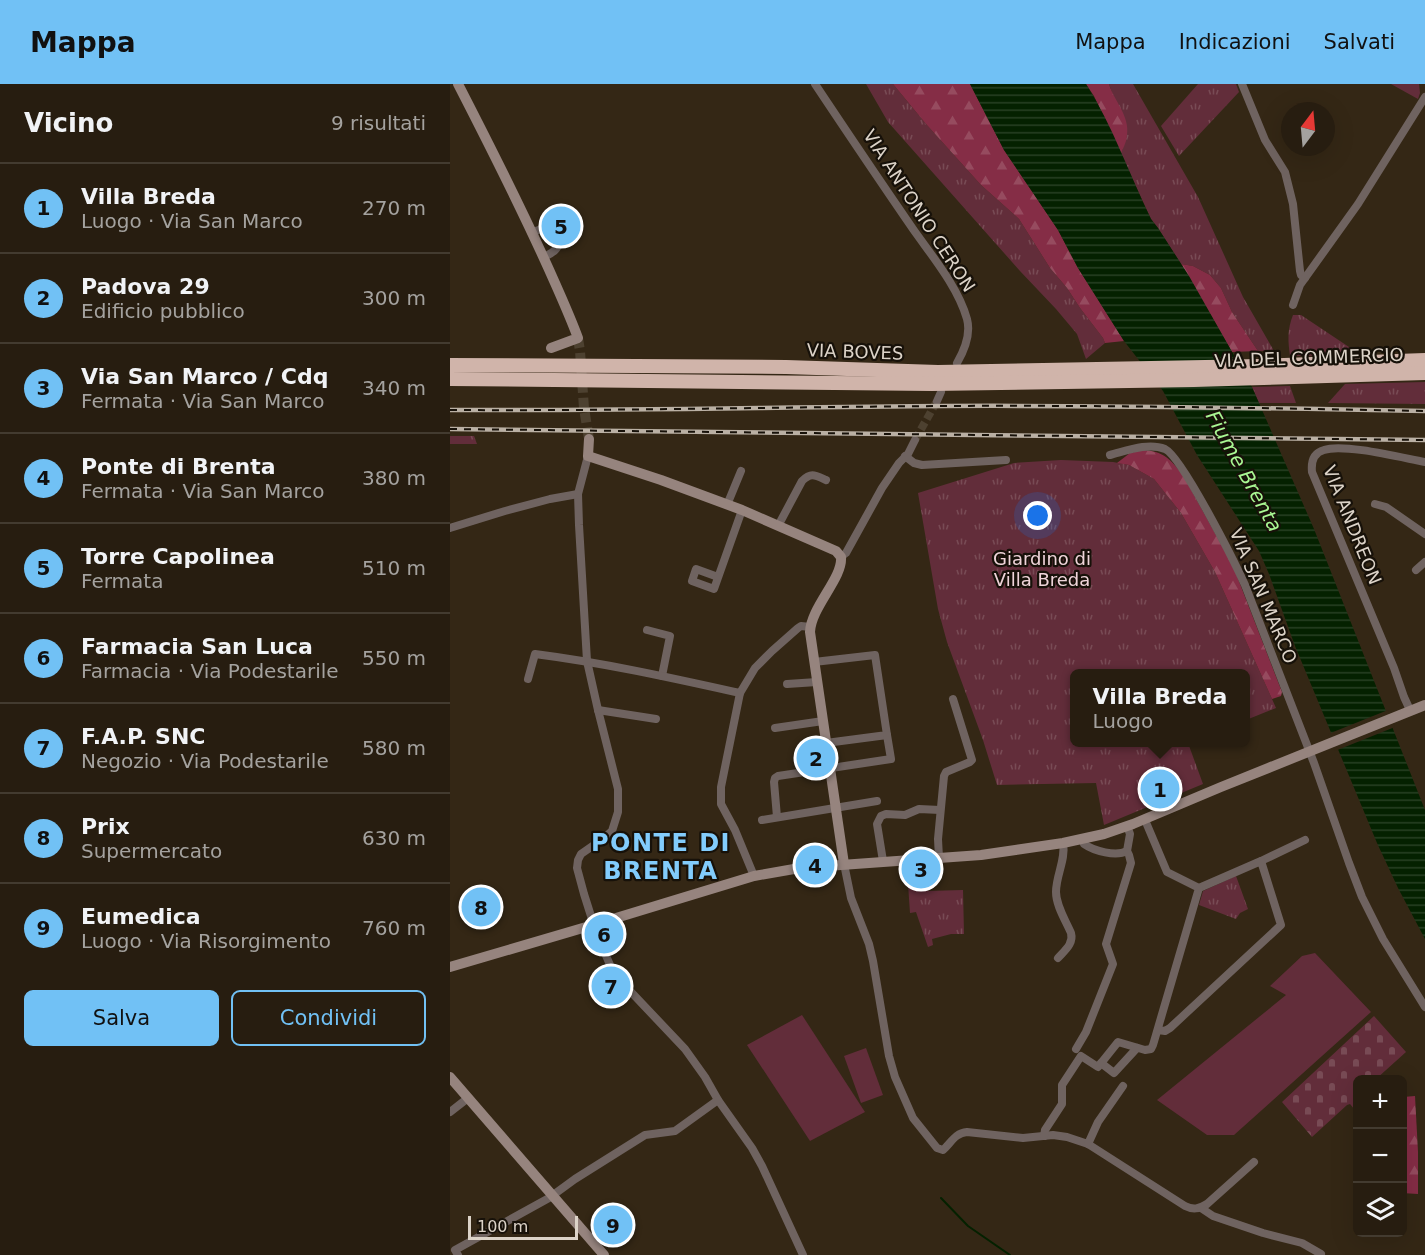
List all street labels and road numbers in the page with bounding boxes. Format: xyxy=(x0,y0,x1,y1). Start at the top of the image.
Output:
street label: VIA ANTONIO CERON xyxy=(859,126,980,296)
street label: VIA BOVES xyxy=(806,339,904,364)
street label: VIA DEL COMMERCIO xyxy=(1214,344,1404,371)
street label: VIA ANDREON xyxy=(1319,462,1386,588)
street label: VIA SAN MARCO xyxy=(1225,525,1301,667)

